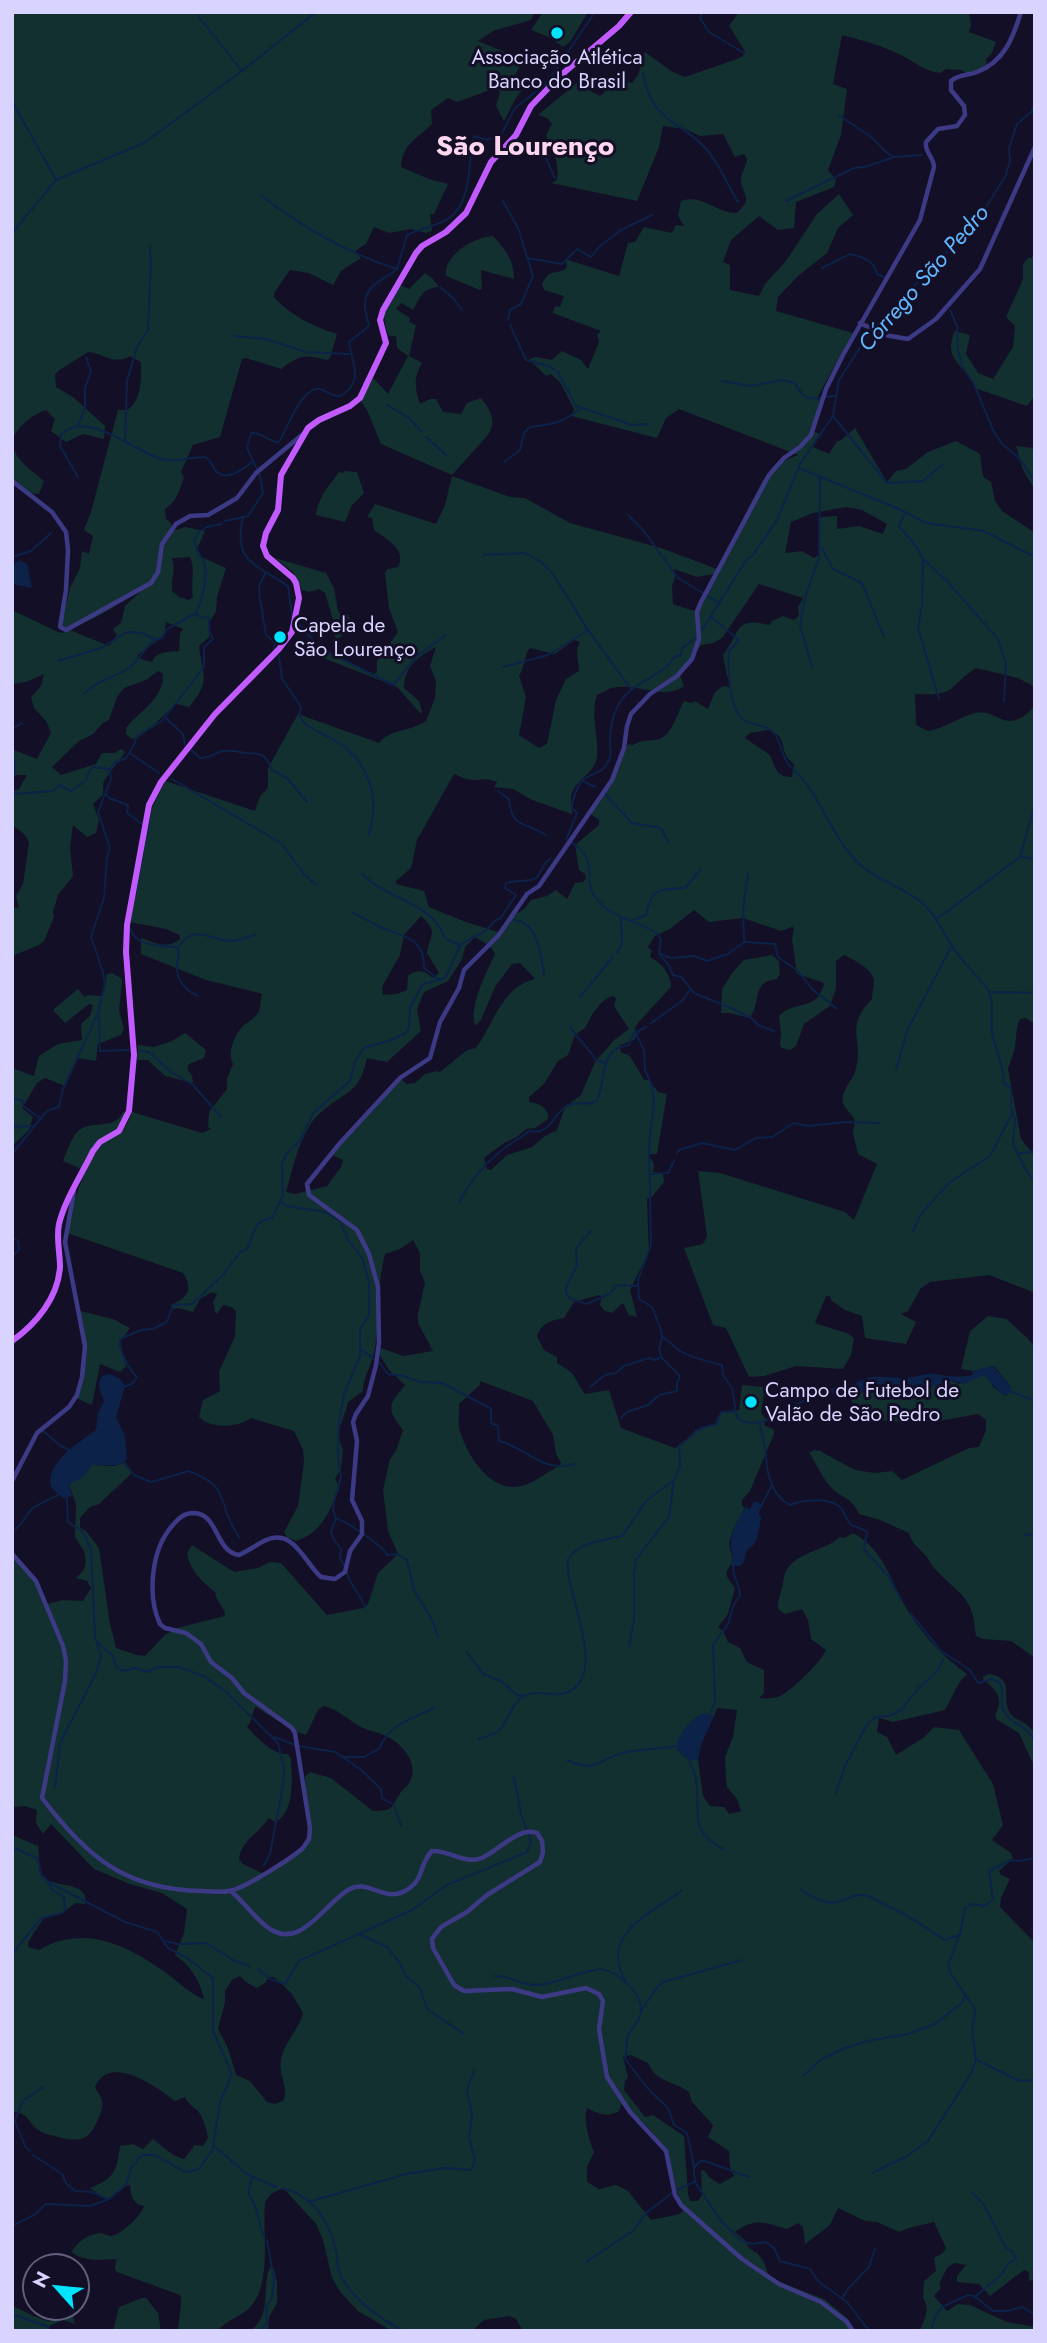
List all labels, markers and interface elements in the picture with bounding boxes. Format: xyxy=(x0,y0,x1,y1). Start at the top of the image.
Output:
marker: Associação Atlética Banco do Brasil xyxy=(549,25,565,41)
place label: Associação Atlética Banco do Brasil xyxy=(471,42,643,96)
district label: São Lourenço xyxy=(436,125,614,166)
water label: Córrego São Pedro xyxy=(849,196,997,359)
place label: Capela de São Lourenço xyxy=(294,610,416,664)
marker: Capela de São Lourenço xyxy=(272,629,288,645)
place label: Campo de Futebol de Valão de São Pedro xyxy=(765,1375,959,1429)
marker: Campo de Futebol de Valão de São Pedro xyxy=(743,1394,759,1410)
north arrow xyxy=(21,2252,91,2322)
text: N xyxy=(26,2267,57,2292)

